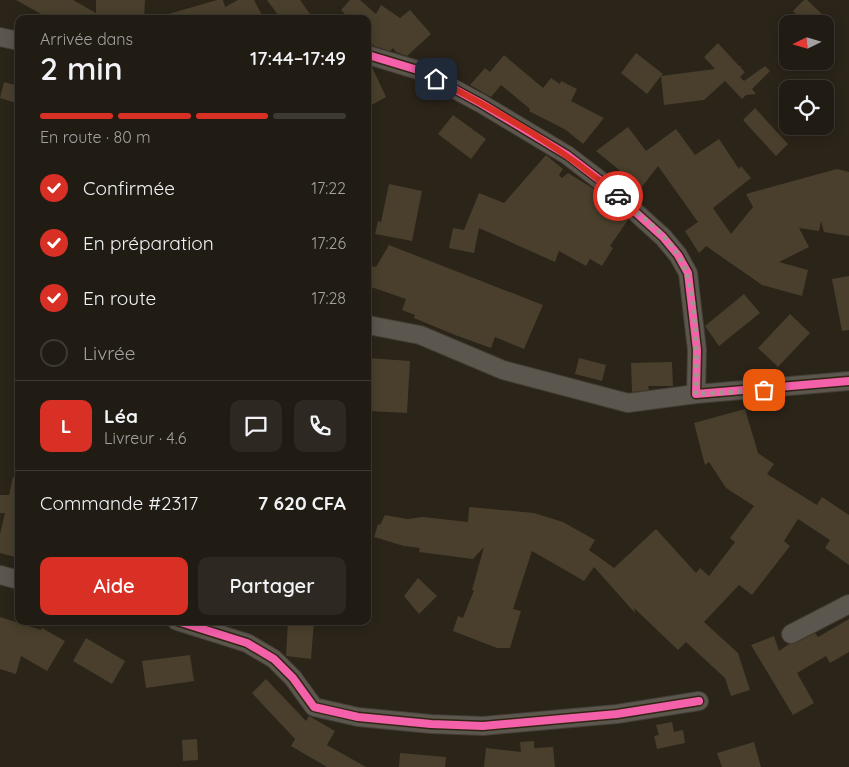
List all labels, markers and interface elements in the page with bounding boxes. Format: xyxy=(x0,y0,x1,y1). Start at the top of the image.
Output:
north arrow xyxy=(779,15,834,70)
map controls xyxy=(779,15,834,135)
text: Arrivée dans xyxy=(40,29,133,49)
text: 17:44–17:49 xyxy=(250,46,346,70)
text: 2 min xyxy=(40,48,123,88)
pin xyxy=(415,58,457,100)
icon: home xyxy=(422,65,450,93)
button: locate xyxy=(779,80,834,135)
text: En route · 80 m xyxy=(40,127,151,147)
courier xyxy=(593,171,643,221)
icon: check xyxy=(40,174,68,202)
text: Confirmée xyxy=(83,176,175,200)
text: 17:22 xyxy=(311,178,346,198)
icon: car xyxy=(604,182,632,210)
icon: check xyxy=(40,229,68,257)
text: En préparation xyxy=(83,231,214,255)
text: 17:26 xyxy=(311,233,346,253)
icon: check xyxy=(40,284,68,312)
text: En route xyxy=(83,286,156,310)
text: 17:28 xyxy=(311,288,346,308)
text: Livrée xyxy=(83,341,136,365)
pin xyxy=(743,369,785,411)
icon: bag xyxy=(750,376,778,404)
button: chat xyxy=(230,400,282,452)
button: phone xyxy=(294,400,346,452)
text: Léa xyxy=(104,404,138,428)
text: L xyxy=(61,414,71,438)
text: Livreur · 4.6 xyxy=(104,428,186,448)
text: Commande #2317 xyxy=(40,491,198,515)
text: 7 620 CFA xyxy=(258,491,346,515)
button: Aide xyxy=(40,557,188,615)
button: Partager xyxy=(198,557,346,615)

